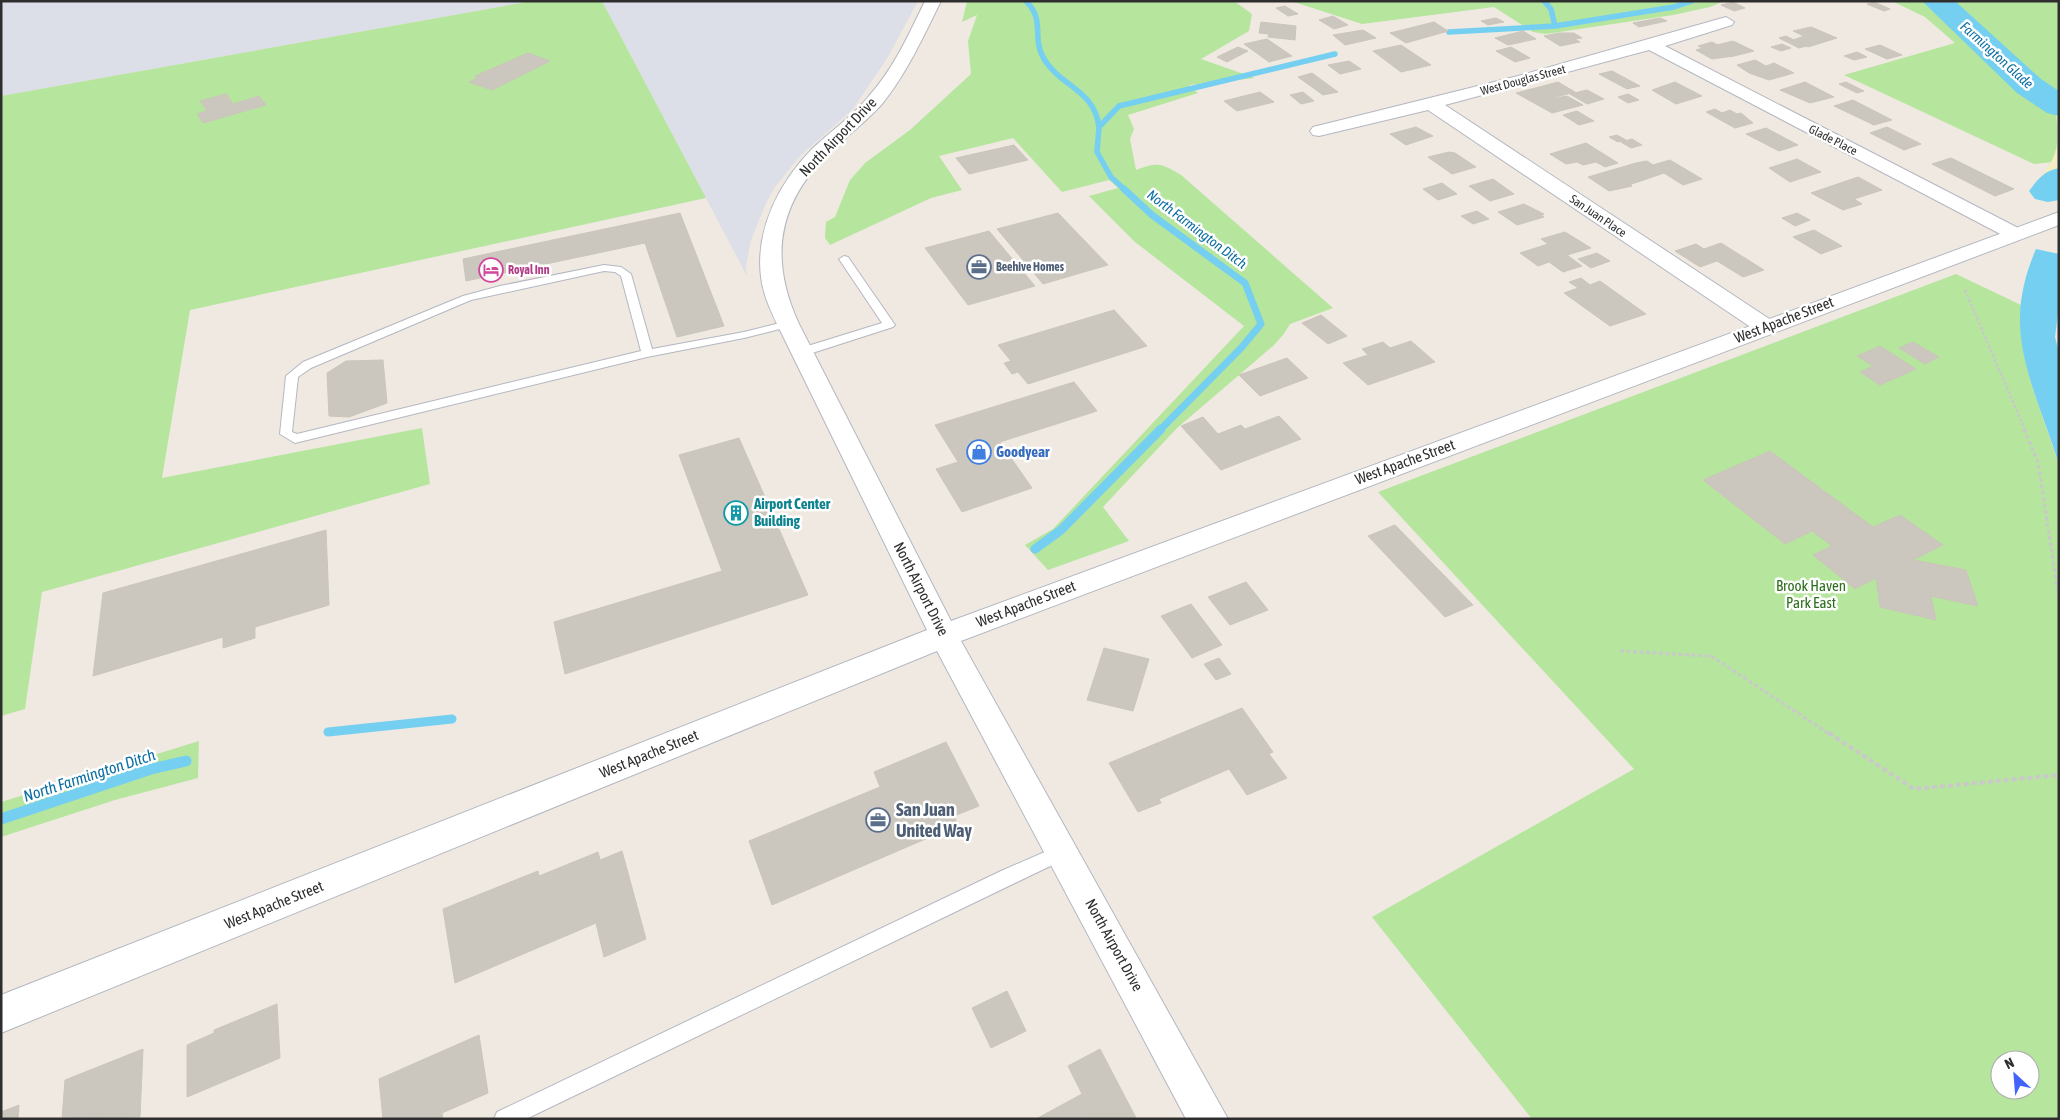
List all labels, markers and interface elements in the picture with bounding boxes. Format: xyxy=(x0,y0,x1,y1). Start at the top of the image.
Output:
water label: Farmington Glade xyxy=(1957,18,2037,92)
street label: West Douglas Street xyxy=(1479,62,1568,98)
street label: North Airport Drive xyxy=(796,94,880,180)
street label: Glade Place xyxy=(1806,122,1860,158)
water label: North Farmington Ditch xyxy=(1144,186,1250,272)
street label: San Juan Place xyxy=(1567,192,1629,240)
office icon: Beehive Homes xyxy=(966,254,992,280)
hotel icon: Royal Inn xyxy=(478,257,504,283)
place label: Beehive Homes xyxy=(996,260,1065,274)
place label: Royal Inn xyxy=(508,263,550,277)
street label: West Apache Street xyxy=(1732,293,1836,346)
street label: West Apache Street xyxy=(1353,436,1457,487)
shop icon: Goodyear xyxy=(966,439,992,465)
place label: Goodyear xyxy=(996,443,1050,460)
place label: Airport Center Building xyxy=(753,495,831,529)
building icon: Airport Center Building xyxy=(723,500,749,526)
street label: North Airport Drive xyxy=(890,539,952,639)
street label: West Apache Street xyxy=(974,577,1078,630)
park label: Brook Haven Park East xyxy=(1776,577,1846,611)
street label: West Apache Street xyxy=(597,726,701,781)
water label: North Farmington Ditch xyxy=(21,745,158,806)
place label: San Juan United Way xyxy=(896,799,972,841)
office icon: San Juan United Way xyxy=(865,807,891,833)
street label: West Apache Street xyxy=(222,877,326,932)
street label: North Airport Drive xyxy=(1082,896,1147,994)
north arrow xyxy=(1990,1050,2040,1100)
text: N xyxy=(2002,1054,2017,1072)

